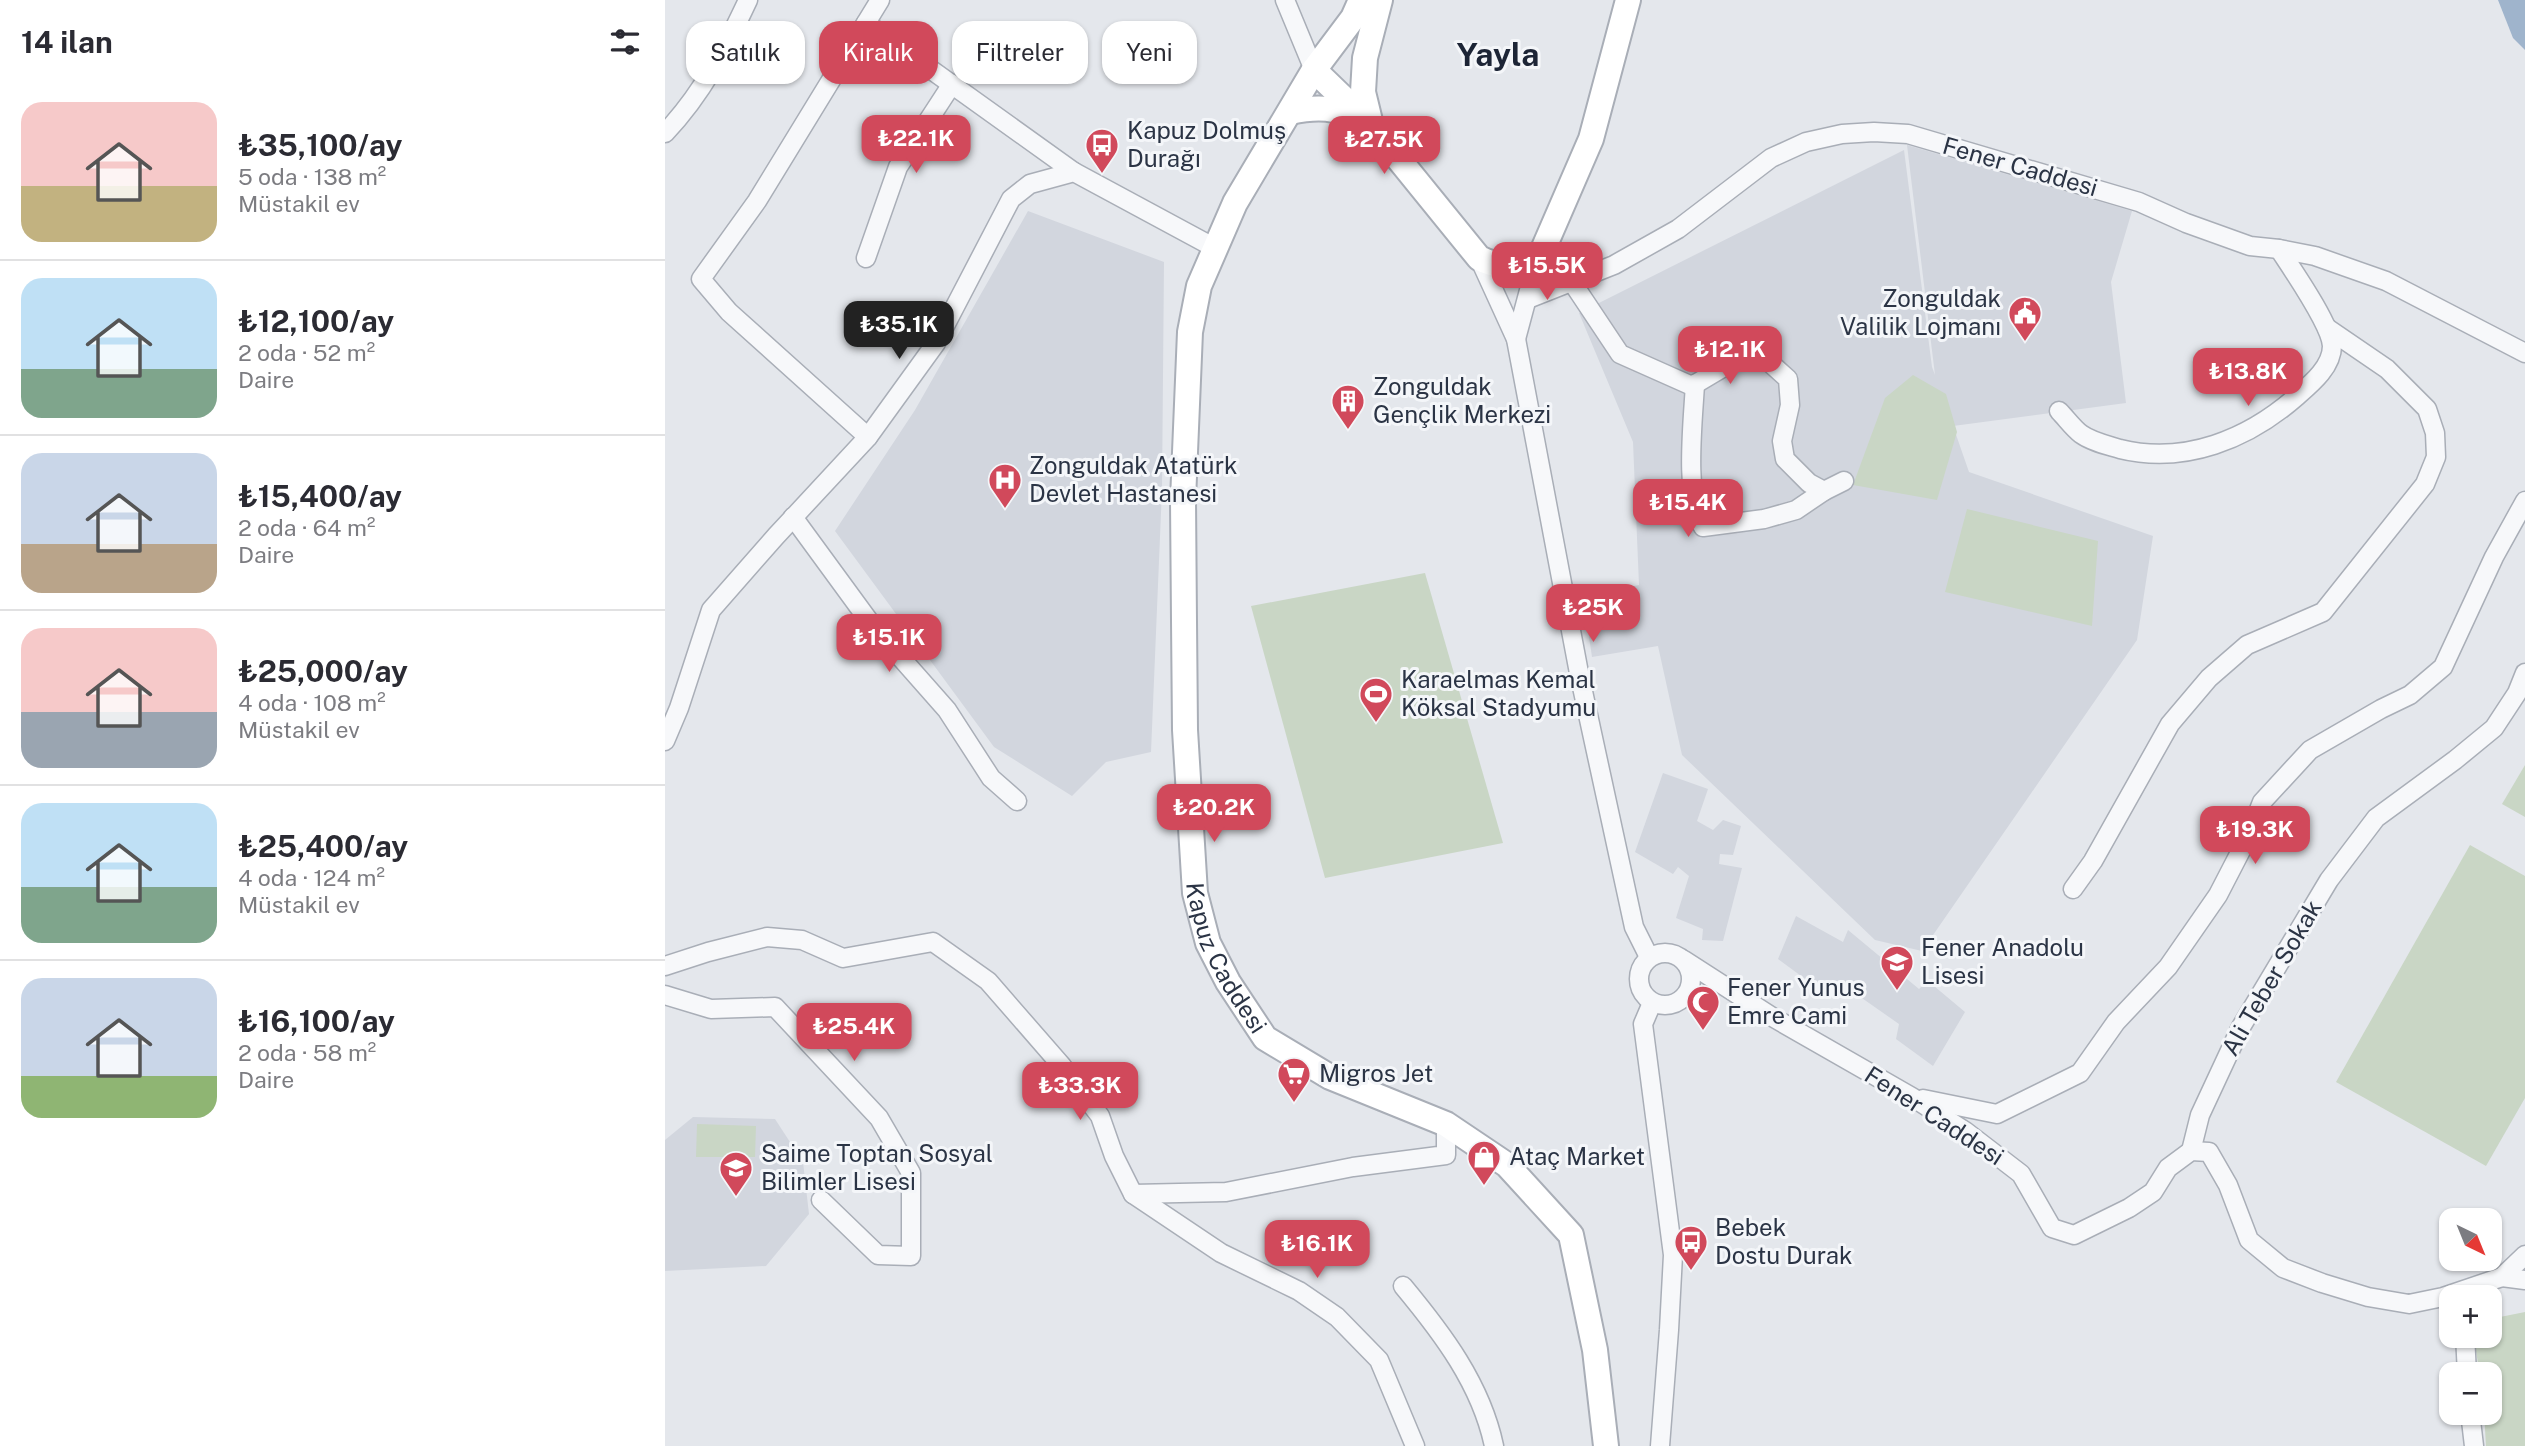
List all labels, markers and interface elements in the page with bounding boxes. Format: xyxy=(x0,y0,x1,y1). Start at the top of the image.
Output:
chip: Satılık xyxy=(686,21,805,84)
chip: Kiralık xyxy=(819,21,938,84)
chip: Filtreler xyxy=(952,21,1088,84)
chip: Yeni xyxy=(1102,21,1197,84)
icon: filters xyxy=(606,23,644,61)
text: 14 ilan xyxy=(21,24,113,60)
district label: Yayla xyxy=(1457,36,1539,73)
pin: ₺22.1K xyxy=(859,116,973,175)
place label: Kapuz Dolmuş Durağı xyxy=(1127,116,1286,172)
pin: ₺27.5K xyxy=(1327,116,1441,176)
text: ₺22.1K xyxy=(878,124,954,151)
text: ₺27.5K xyxy=(1344,125,1424,152)
bus stop icon: Kapuz Dolmuş Durağı xyxy=(1083,126,1121,175)
text: ₺35,100/ay xyxy=(238,127,402,163)
icon: home xyxy=(77,130,161,214)
street label: Fener Caddesi xyxy=(1940,131,2101,202)
text: 5 oda · 138 m² xyxy=(238,163,386,190)
text: Müstakil ev xyxy=(238,190,360,217)
pin: ₺15.5K xyxy=(1490,243,1604,302)
text: ₺15.5K xyxy=(1508,251,1586,278)
place label: Zonguldak Valilik Lojmanı xyxy=(1840,284,2001,340)
public building icon: Zonguldak Valilik Lojmanı xyxy=(2006,294,2044,343)
pin: ₺35.1K xyxy=(842,302,956,361)
text: ₺12,100/ay xyxy=(238,303,394,339)
icon: home xyxy=(77,306,161,390)
text: ₺35.1K xyxy=(860,310,938,337)
pin: ₺12.1K xyxy=(1673,326,1787,386)
text: ₺12.1K xyxy=(1694,335,1766,362)
text: 2 oda · 52 m² xyxy=(238,339,375,366)
pin: ₺13.8K xyxy=(2191,348,2305,408)
text: ₺13.8K xyxy=(2209,357,2287,384)
text: Daire xyxy=(238,366,294,393)
place label: Zonguldak Gençlik Merkezi xyxy=(1373,372,1551,428)
building icon: Zonguldak Gençlik Merkezi xyxy=(1329,382,1367,431)
place label: Zonguldak Atatürk Devlet Hastanesi xyxy=(1029,451,1238,507)
hospital icon: Zonguldak Atatürk Devlet Hastanesi xyxy=(986,461,1024,510)
text: ₺15,400/ay xyxy=(238,478,402,514)
pin: ₺15.4K xyxy=(1631,480,1745,539)
icon: home xyxy=(77,481,161,565)
text: ₺15.4K xyxy=(1649,488,1727,515)
text: 2 oda · 64 m² xyxy=(238,514,375,541)
text: Daire xyxy=(238,541,294,568)
pin: ₺25K xyxy=(1552,584,1634,644)
text: ₺25K xyxy=(1562,593,1624,620)
pin: ₺15.1K xyxy=(832,614,946,674)
text: ₺15.1K xyxy=(853,623,925,650)
text: ₺25,000/ay xyxy=(238,653,408,689)
icon: home xyxy=(77,656,161,740)
place label: Karaelmas Kemal Köksal Stadyumu xyxy=(1401,665,1596,721)
sports icon: Karaelmas Kemal Köksal Stadyumu xyxy=(1357,675,1395,724)
text: 4 oda · 108 m² xyxy=(238,689,386,716)
text: Müstakil ev xyxy=(238,716,360,743)
pin: ₺20.2K xyxy=(1157,784,1271,844)
text: ₺20.2K xyxy=(1173,793,1255,820)
pin: ₺19.3K xyxy=(2198,806,2312,866)
text: ₺19.3K xyxy=(2216,815,2294,842)
text: ₺25,400/ay xyxy=(238,828,408,864)
icon: home xyxy=(77,831,161,915)
text: 4 oda · 124 m² xyxy=(238,864,385,891)
street label: Kapuz Caddesi xyxy=(1181,881,1273,1038)
text: Müstakil ev xyxy=(238,891,360,918)
street label: Ali Teber Sokak xyxy=(2215,895,2327,1060)
place label: Fener Anadolu Lisesi xyxy=(1921,933,2084,989)
school or university icon: Fener Anadolu Lisesi xyxy=(1878,943,1916,992)
place label: Fener Yunus Emre Cami xyxy=(1727,973,1865,1029)
mosque icon: Fener Yunus Emre Cami xyxy=(1684,983,1722,1032)
text: ₺16,100/ay xyxy=(238,1003,395,1039)
pin: ₺25.4K xyxy=(797,1004,911,1063)
icon: home xyxy=(77,1006,161,1090)
text: ₺25.4K xyxy=(813,1012,895,1039)
text: 2 oda · 58 m² xyxy=(238,1039,376,1066)
supermarket icon: Migros Jet xyxy=(1275,1055,1313,1104)
place label: Migros Jet xyxy=(1319,1059,1433,1087)
street label: Fener Caddesi xyxy=(1860,1060,2009,1170)
pin: ₺33.3K xyxy=(1023,1062,1137,1122)
text: Daire xyxy=(238,1066,294,1093)
text: ₺33.3K xyxy=(1038,1071,1122,1098)
shop icon: Ataç Market xyxy=(1465,1138,1503,1187)
place label: Saime Toptan Sosyal Bilimler Lisesi xyxy=(761,1139,993,1195)
place label: Ataç Market xyxy=(1509,1142,1645,1170)
school or university icon: Saime Toptan Sosyal Bilimler Lisesi xyxy=(717,1149,755,1198)
north arrow xyxy=(2439,1208,2503,1270)
map controls xyxy=(2439,1208,2502,1425)
place label: Bebek Dostu Durak xyxy=(1715,1213,1852,1269)
pin: ₺16.1K xyxy=(1260,1220,1374,1280)
bus stop icon: Bebek Dostu Durak xyxy=(1672,1223,1710,1272)
text: ₺16.1K xyxy=(1281,1229,1353,1256)
button: + xyxy=(2439,1285,2502,1348)
button: − xyxy=(2439,1362,2502,1425)

